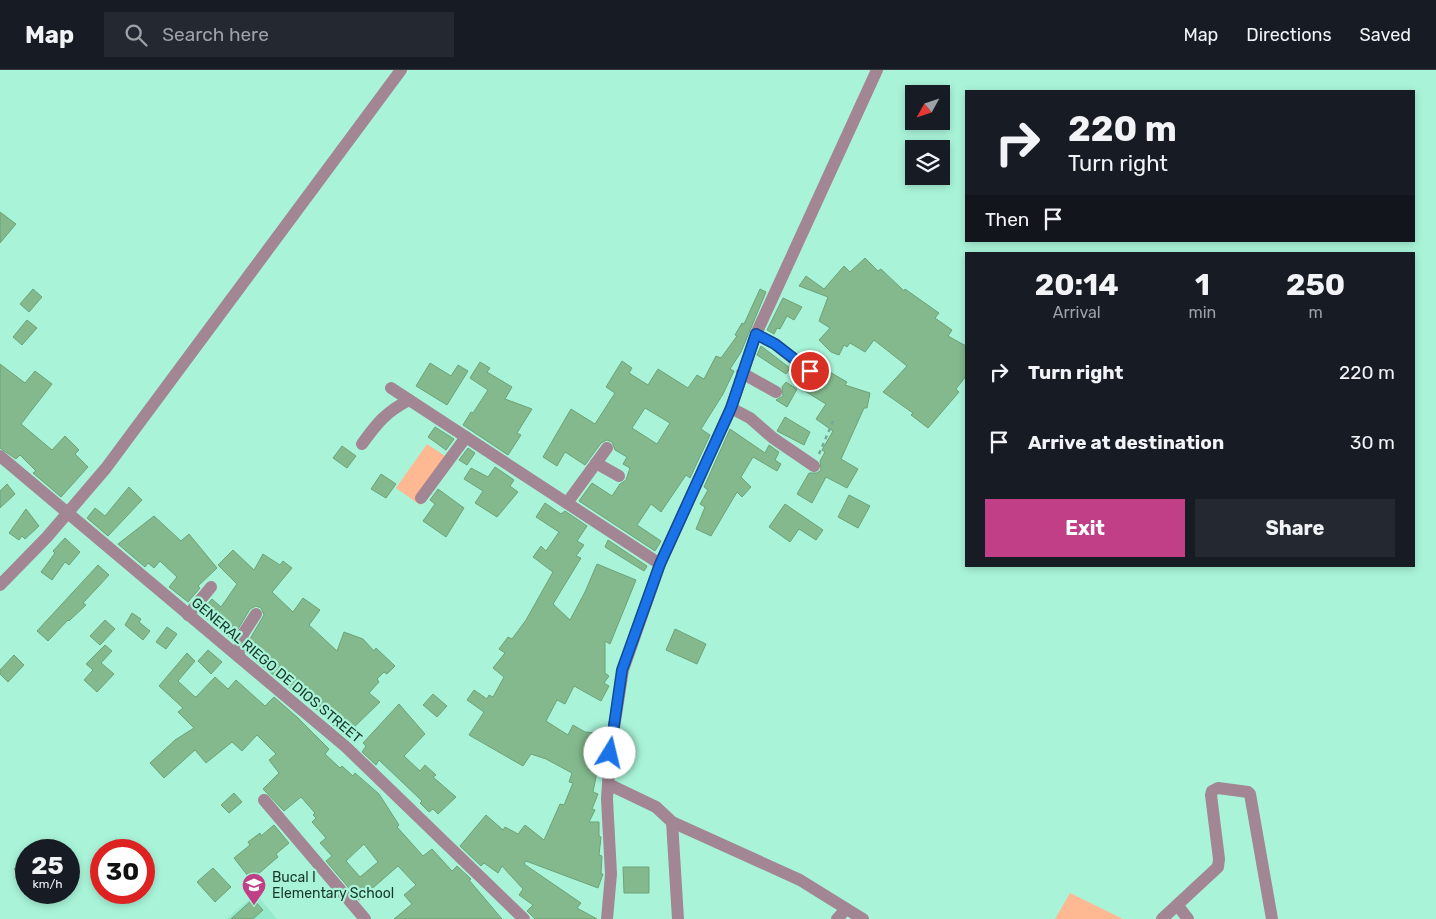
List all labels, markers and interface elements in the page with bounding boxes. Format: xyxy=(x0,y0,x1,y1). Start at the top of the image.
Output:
search box xyxy=(104,12,454,57)
text: Map xyxy=(25,21,74,49)
icon: search xyxy=(122,21,150,49)
text: Search here xyxy=(162,23,269,46)
text: Map xyxy=(1183,24,1218,46)
text: Directions xyxy=(1246,24,1332,46)
text: Saved xyxy=(1360,24,1411,46)
north arrow xyxy=(905,85,950,130)
map controls xyxy=(905,85,950,185)
text: 220 m xyxy=(1068,108,1177,150)
icon: right xyxy=(985,110,1050,175)
button: layers xyxy=(905,140,950,185)
text: Turn right xyxy=(1068,150,1168,177)
icon: arrive xyxy=(1039,205,1067,233)
text: Then xyxy=(985,208,1029,231)
text: 20:14 xyxy=(1035,267,1119,303)
text: 1 xyxy=(1195,267,1210,303)
text: 250 xyxy=(1286,267,1345,303)
text: Arrival xyxy=(1053,303,1101,322)
text: min xyxy=(1188,303,1216,322)
text: m xyxy=(1308,303,1323,322)
pin xyxy=(789,350,831,392)
icon: arrive xyxy=(796,357,824,385)
icon: right xyxy=(985,358,1013,386)
text: Turn right xyxy=(1028,361,1123,384)
text: 220 m xyxy=(1339,361,1395,384)
icon: arrive xyxy=(985,428,1013,456)
text: Arrive at destination xyxy=(1028,431,1224,454)
text: 30 m xyxy=(1350,431,1395,454)
button: Exit xyxy=(985,499,1185,557)
button: Share xyxy=(1195,499,1395,557)
street label: GENERAL RIEGO DE DIOS STREET xyxy=(188,594,365,747)
position arrow xyxy=(583,726,635,778)
speed limit sign: 30 xyxy=(90,839,155,904)
text: 25 xyxy=(31,851,64,880)
place label: Bucal I Elementary School xyxy=(272,869,394,902)
school or university icon: Bucal I Elementary School xyxy=(241,872,267,906)
text: km/h xyxy=(33,877,62,891)

